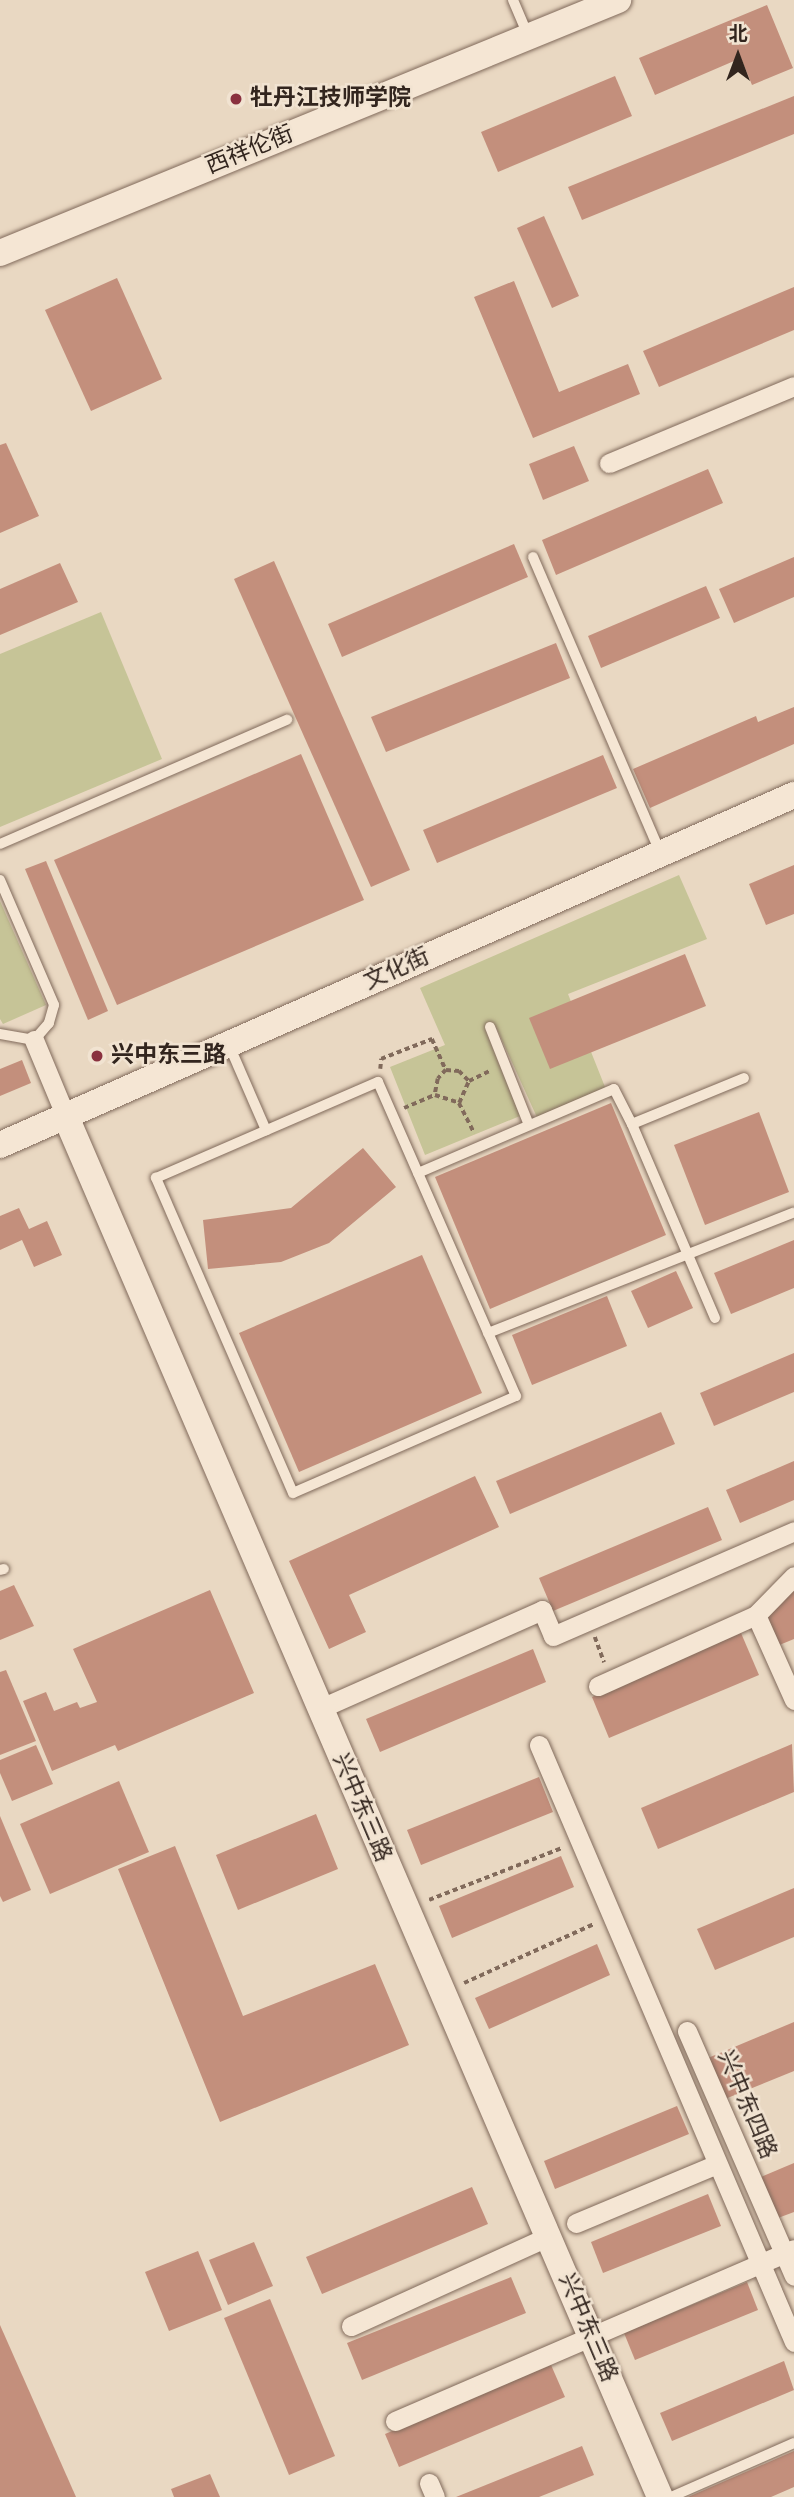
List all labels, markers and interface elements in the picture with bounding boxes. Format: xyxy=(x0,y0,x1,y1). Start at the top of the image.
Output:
text: 北 xyxy=(728,20,748,49)
north arrow xyxy=(703,21,773,91)
place label: 牡丹江技师学院 xyxy=(250,85,411,113)
marker: 牡丹江技师学院 xyxy=(228,91,244,107)
street label: 西祥伦街 xyxy=(202,121,298,181)
street label: 文化街 xyxy=(360,943,434,997)
place label: 兴中东三路 xyxy=(111,1042,226,1070)
marker: 兴中东三路 xyxy=(89,1048,105,1064)
street label: 兴中东三路 xyxy=(326,1750,396,1866)
street label: 兴中东四路 xyxy=(711,2047,781,2163)
street label: 兴中东三路 xyxy=(552,2270,622,2386)

